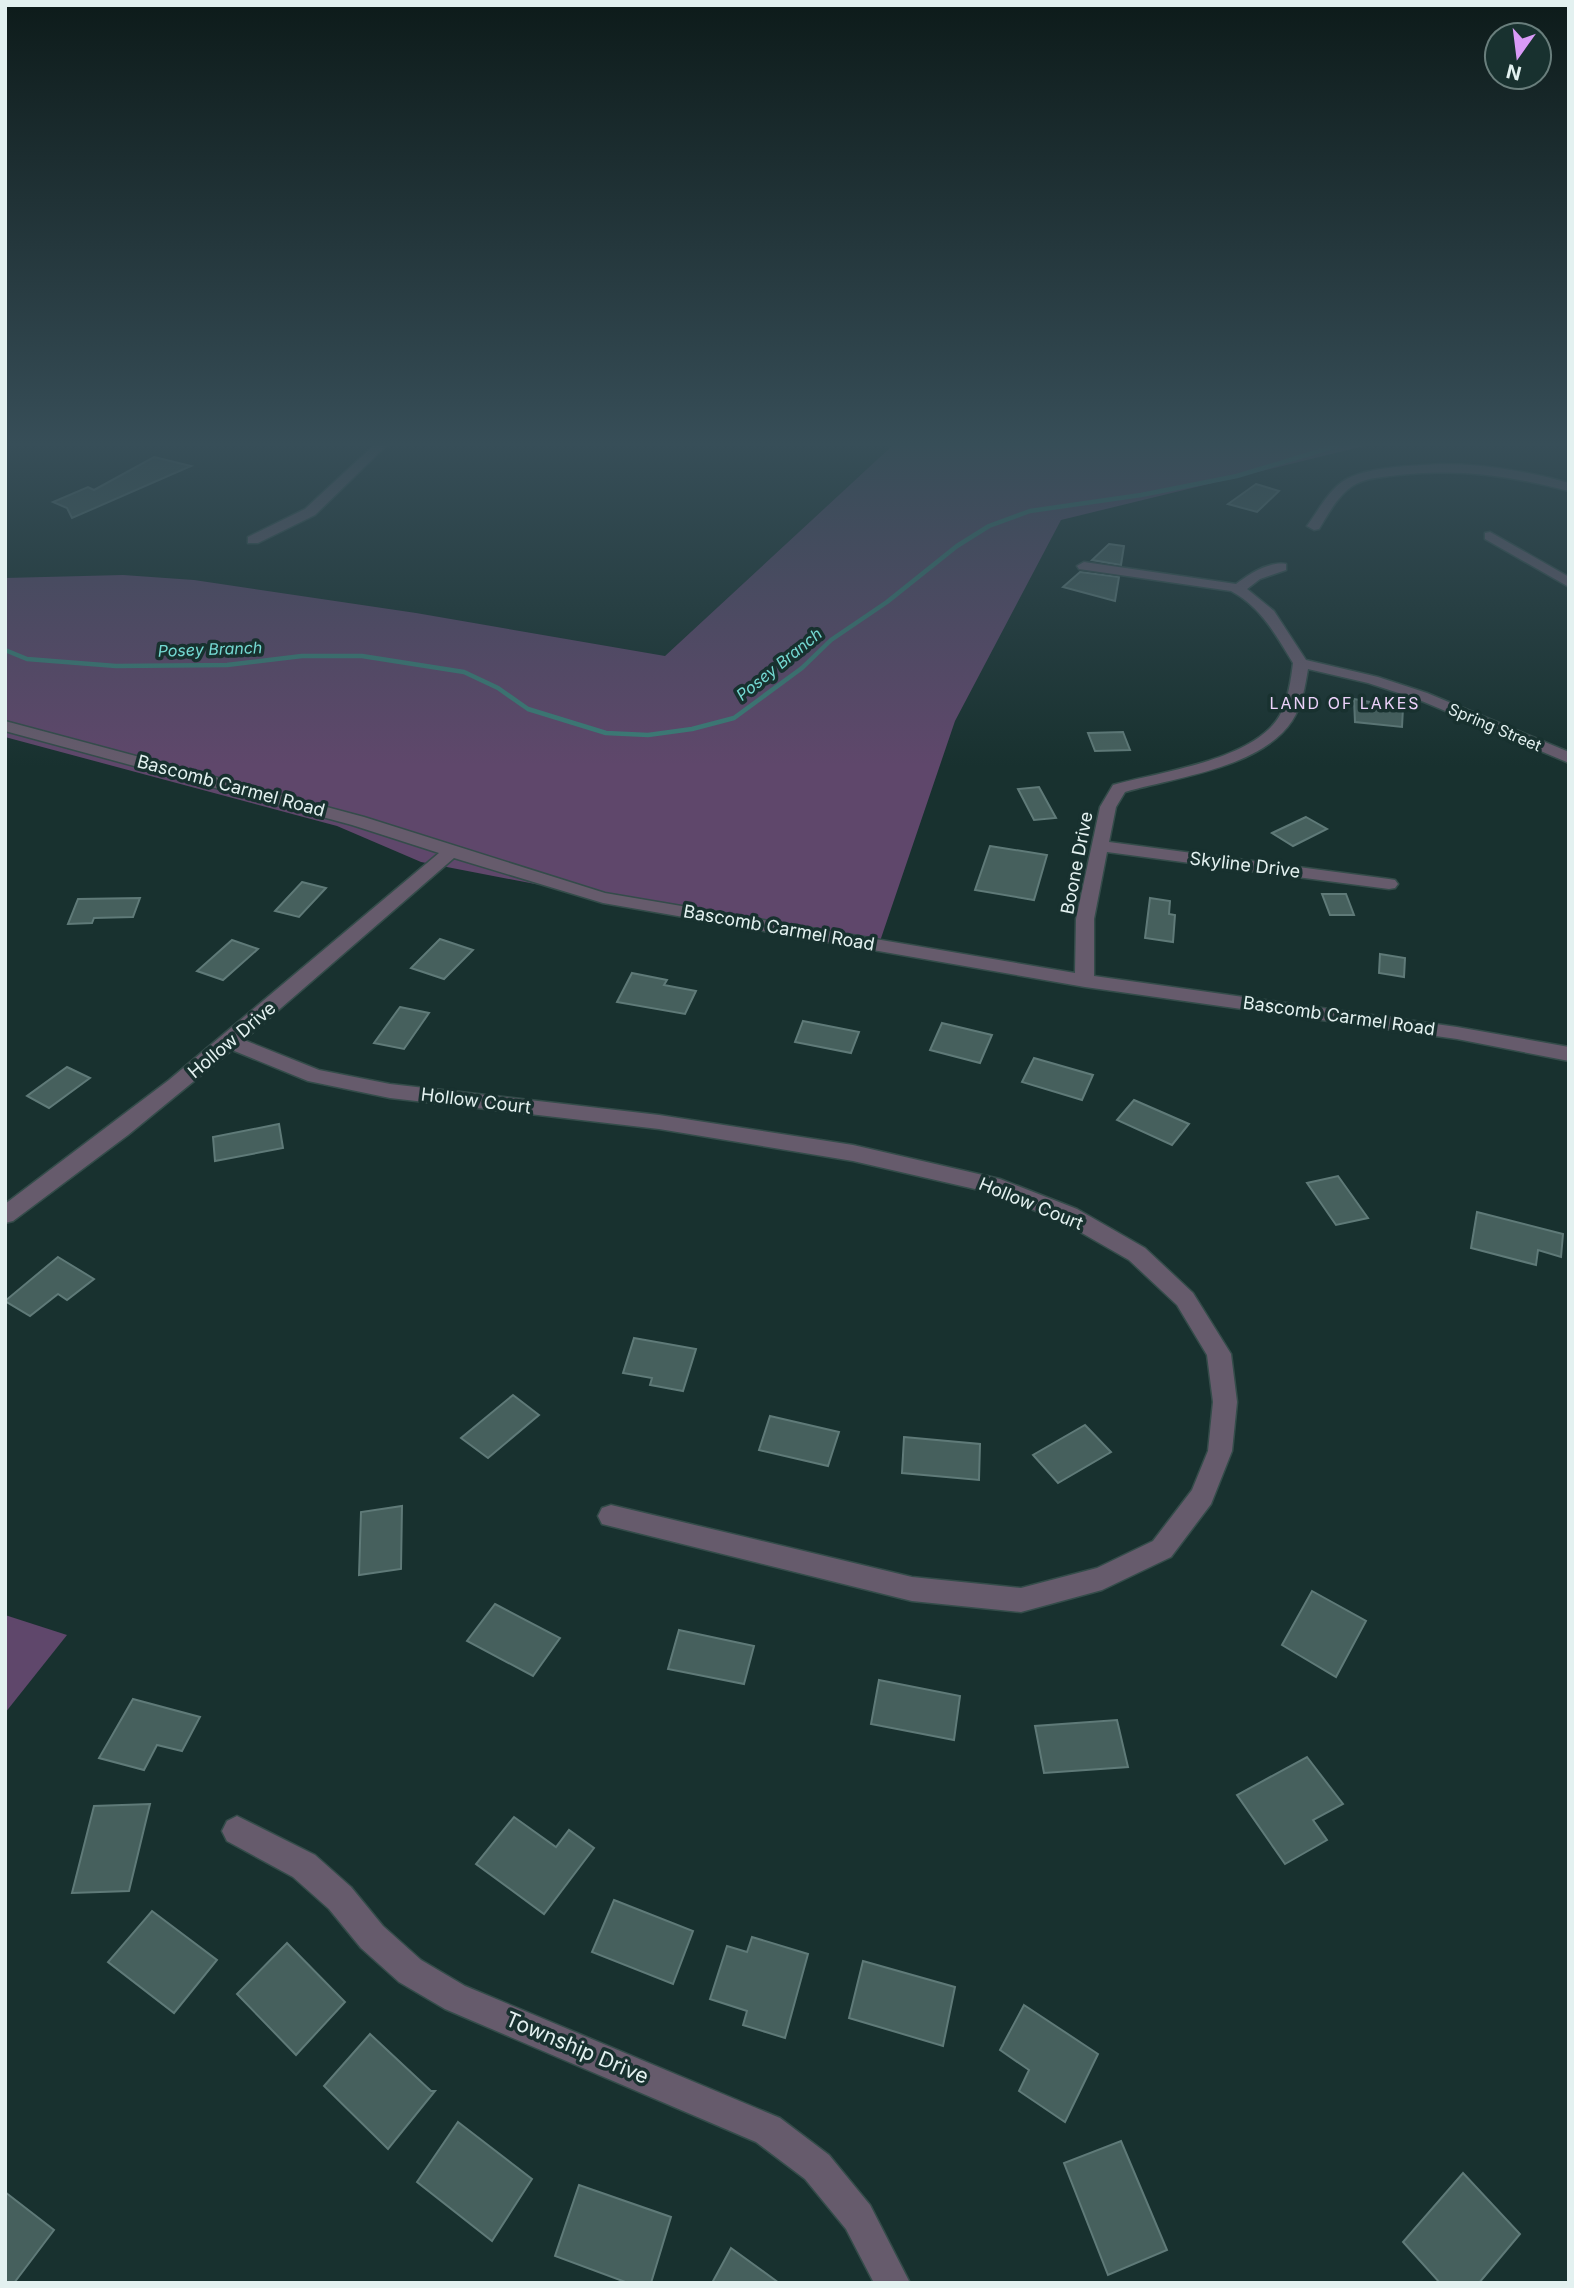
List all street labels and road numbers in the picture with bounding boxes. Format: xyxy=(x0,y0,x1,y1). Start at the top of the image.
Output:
street label: Spring Street xyxy=(1445,698,1545,756)
street label: Bascomb Carmel Road xyxy=(135,750,327,821)
street label: Boone Drive xyxy=(1056,810,1097,916)
street label: Skyline Drive xyxy=(1189,847,1302,882)
street label: Bascomb Carmel Road xyxy=(682,900,876,955)
street label: Bascomb Carmel Road xyxy=(1242,992,1436,1039)
street label: Hollow Drive xyxy=(184,997,280,1082)
street label: Hollow Court xyxy=(420,1083,532,1118)
street label: Hollow Court xyxy=(976,1173,1087,1234)
street label: Township Drive xyxy=(502,2006,653,2089)

